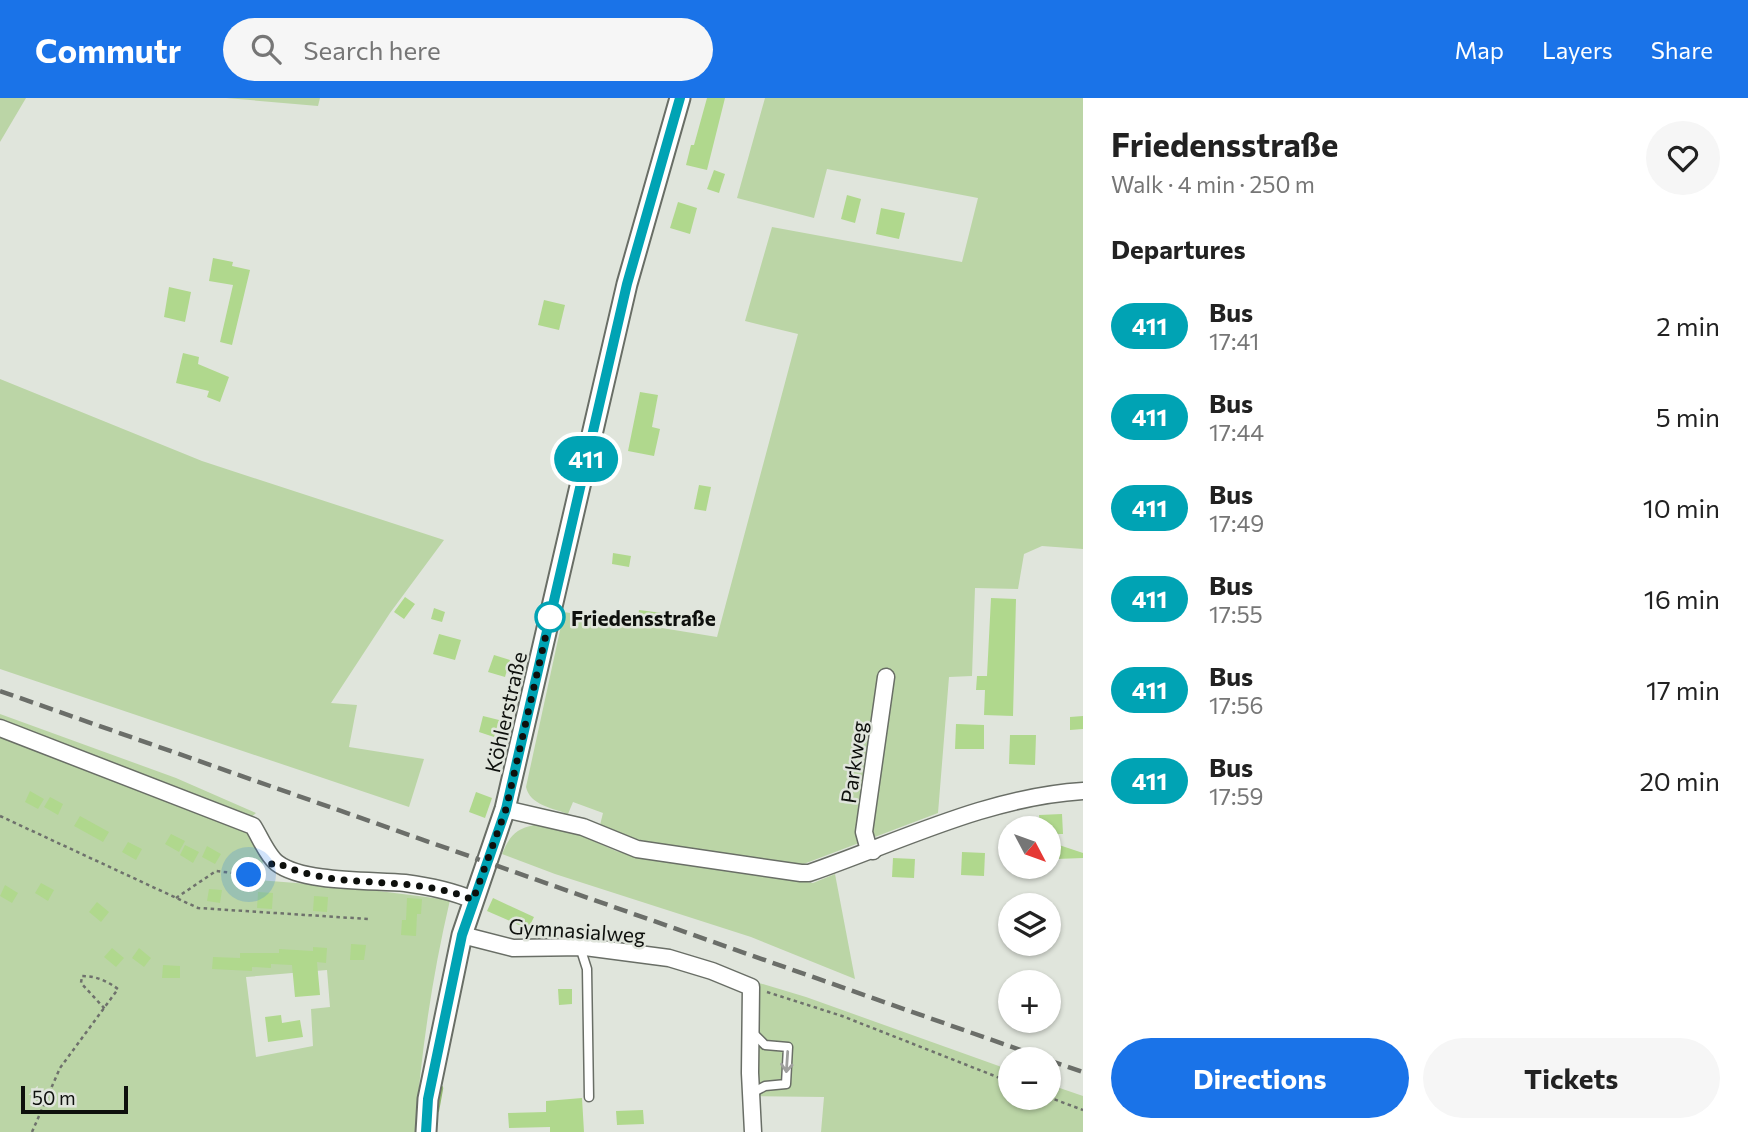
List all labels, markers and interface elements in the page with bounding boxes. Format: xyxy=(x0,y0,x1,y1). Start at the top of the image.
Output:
search box xyxy=(223,18,713,81)
text: Commutr xyxy=(35,29,181,70)
icon: search xyxy=(247,30,285,68)
text: Search here xyxy=(303,34,441,65)
text: Map xyxy=(1455,35,1504,64)
text: Layers xyxy=(1542,35,1613,64)
text: Share xyxy=(1651,35,1713,64)
button: heart xyxy=(1646,121,1720,195)
text: Friedensstraße xyxy=(1111,123,1338,164)
text: Walk · 4 min · 250 m xyxy=(1111,170,1315,198)
text: Departures xyxy=(1111,233,1246,264)
text: Bus xyxy=(1209,296,1253,327)
text: 2 min xyxy=(1656,310,1720,341)
text: 411 xyxy=(1132,311,1167,340)
text: 17:41 xyxy=(1209,327,1259,355)
text: Bus xyxy=(1209,387,1253,418)
text: 5 min xyxy=(1656,401,1720,432)
text: 411 xyxy=(1132,402,1167,431)
text: 17:44 xyxy=(1209,418,1264,446)
line badge: 411 xyxy=(546,436,626,482)
text: 411 xyxy=(568,444,604,473)
text: Bus xyxy=(1209,478,1253,509)
text: 10 min xyxy=(1643,492,1720,523)
text: 411 xyxy=(1132,493,1167,522)
text: 17:49 xyxy=(1209,509,1264,537)
text: Bus xyxy=(1209,569,1253,600)
text: 16 min xyxy=(1644,583,1720,614)
text: 411 xyxy=(1132,584,1167,613)
text: 17:55 xyxy=(1209,600,1263,628)
marker: Friedensstraße xyxy=(535,602,565,632)
place label: Friedensstraße xyxy=(571,605,716,630)
street label: Köhlerstraße xyxy=(479,649,531,775)
text: Bus xyxy=(1209,660,1253,691)
text: 17 min xyxy=(1646,674,1720,705)
text: 411 xyxy=(1132,675,1167,704)
text: 17:56 xyxy=(1209,691,1264,719)
street label: Parkweg xyxy=(835,719,871,805)
text: Bus xyxy=(1209,751,1253,782)
text: 20 min xyxy=(1639,765,1720,796)
text: 411 xyxy=(1132,766,1167,795)
text: 17:59 xyxy=(1209,782,1264,810)
north arrow xyxy=(998,816,1060,878)
map controls xyxy=(998,816,1061,1110)
your location xyxy=(231,857,266,892)
button: layers xyxy=(998,893,1061,956)
street label: Gymnasialweg xyxy=(508,913,646,947)
button: + xyxy=(998,970,1061,1033)
button: Directions xyxy=(1111,1038,1409,1118)
button: Tickets xyxy=(1423,1038,1720,1118)
button: − xyxy=(998,1047,1061,1110)
one-way arrow xyxy=(780,1051,793,1073)
scale bar xyxy=(21,1083,128,1115)
text: 50 m xyxy=(32,1086,76,1109)

